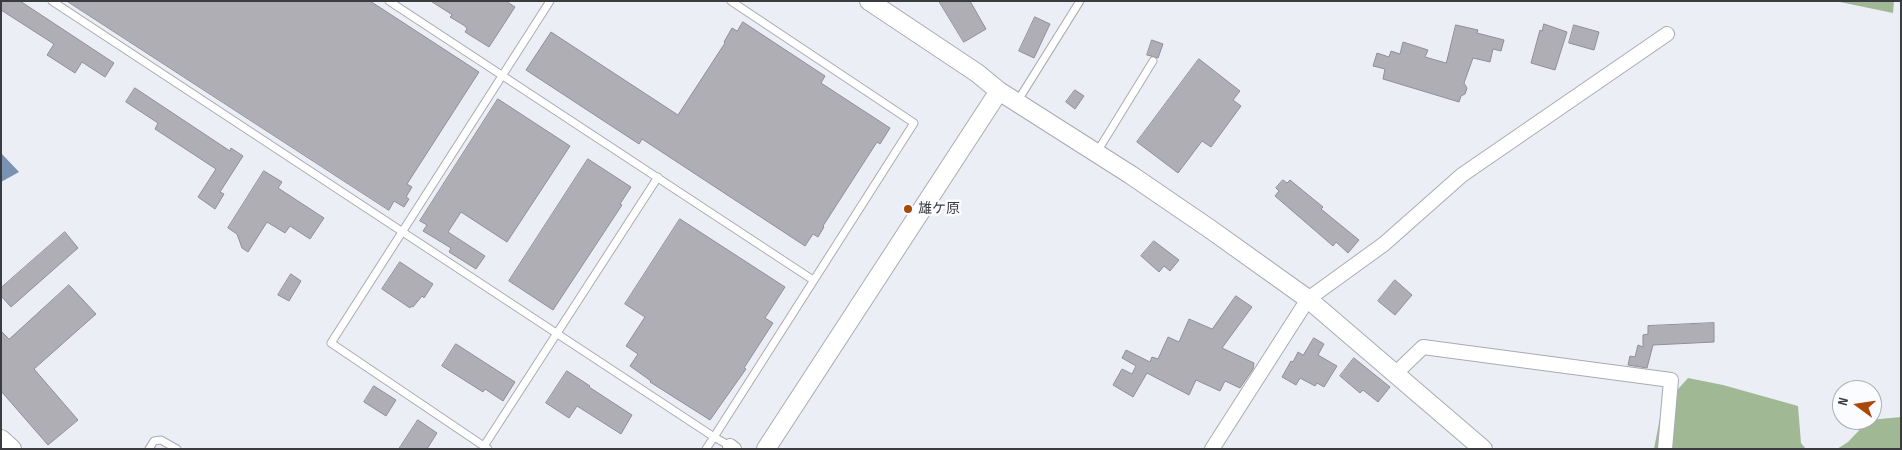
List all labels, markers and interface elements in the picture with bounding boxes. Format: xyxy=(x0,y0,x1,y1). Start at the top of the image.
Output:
place label: 雄ケ原 xyxy=(918,201,960,217)
marker: 雄ケ原 xyxy=(902,203,914,215)
north arrow xyxy=(1832,380,1882,430)
text: N xyxy=(1834,396,1852,407)

